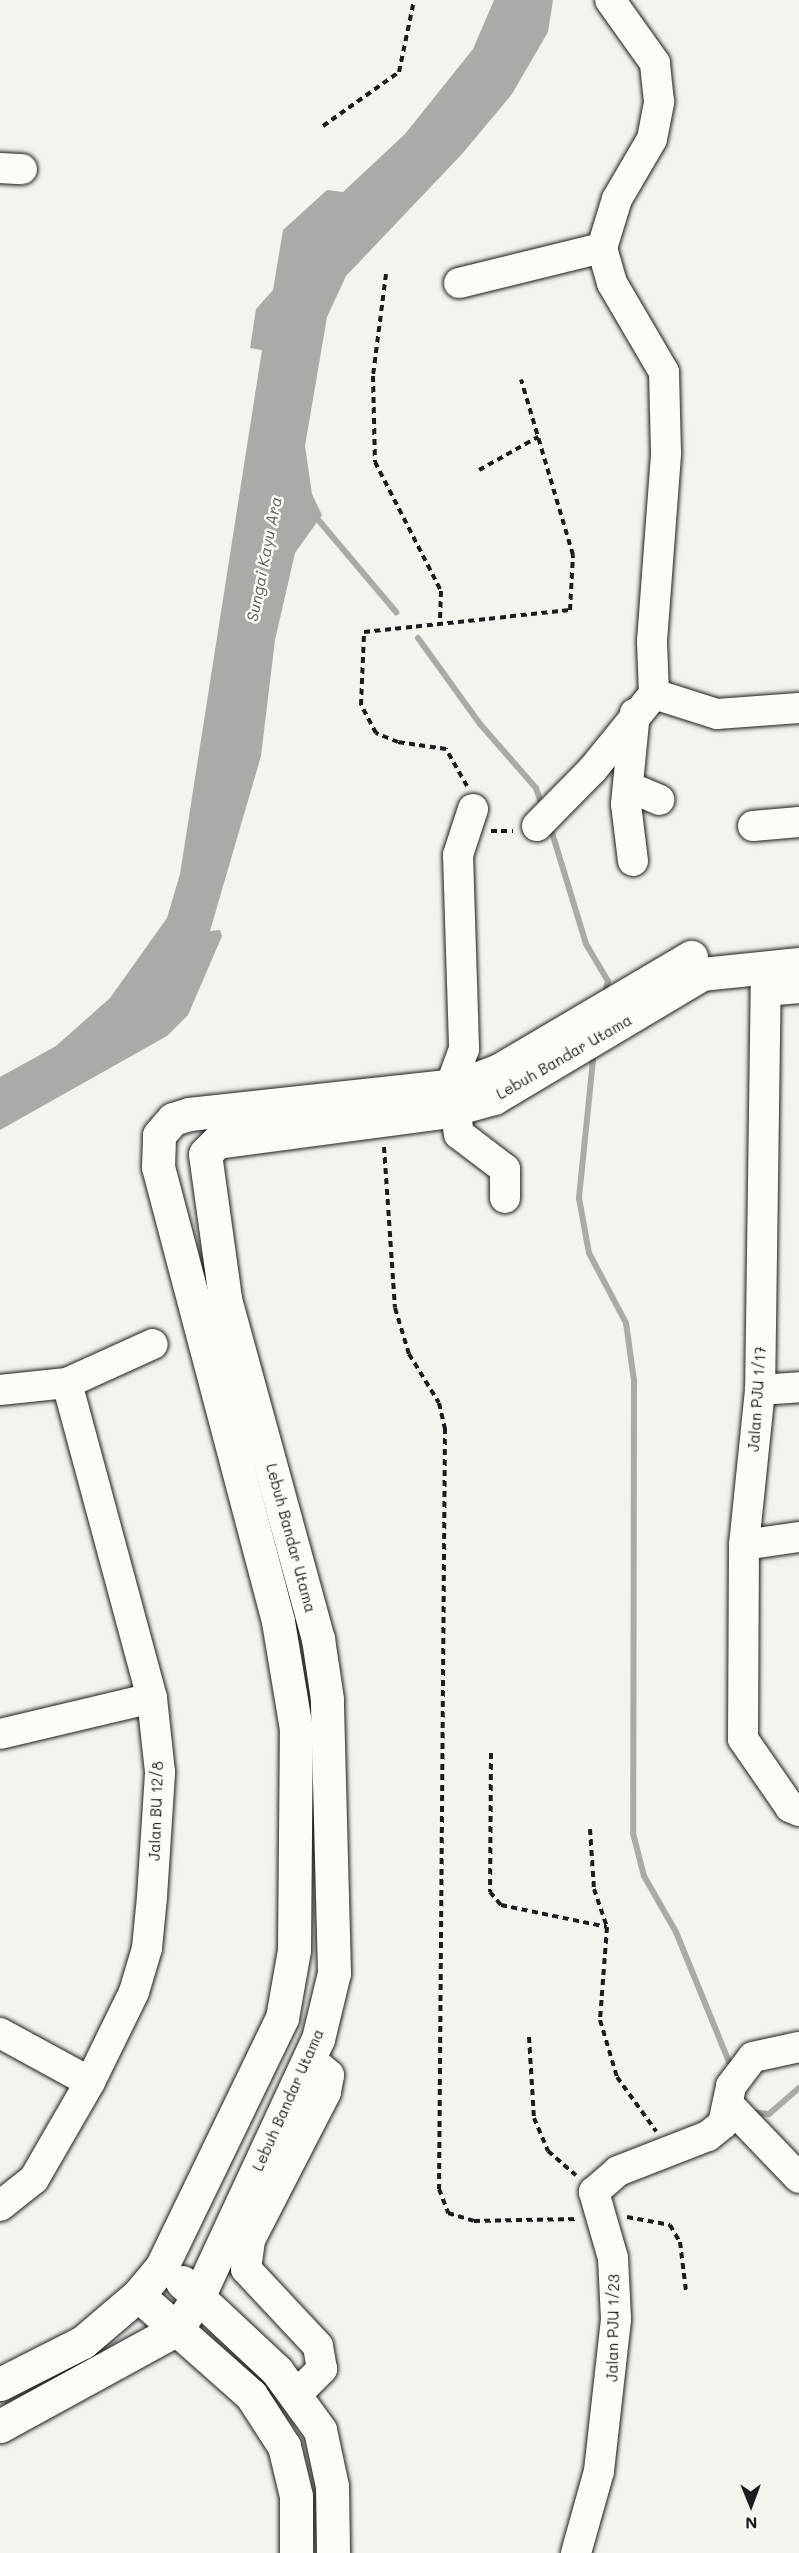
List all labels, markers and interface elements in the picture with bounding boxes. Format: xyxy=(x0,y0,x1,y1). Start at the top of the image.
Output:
water label: Sungai Kayu Ara xyxy=(242,495,286,623)
street label: Lebuh Bandar Utama xyxy=(493,1011,635,1103)
street label: Jalan PJU 1/17 xyxy=(744,1346,770,1452)
street label: Lebuh Bandar Utama xyxy=(262,1461,320,1615)
street label: Jalan BU 12/8 xyxy=(145,1761,167,1861)
street label: Lebuh Bandar Utama xyxy=(249,2026,327,2174)
street label: Jalan PJU 1/23 xyxy=(603,2274,623,2382)
north arrow xyxy=(721,2475,781,2535)
text: N xyxy=(745,2513,758,2534)

